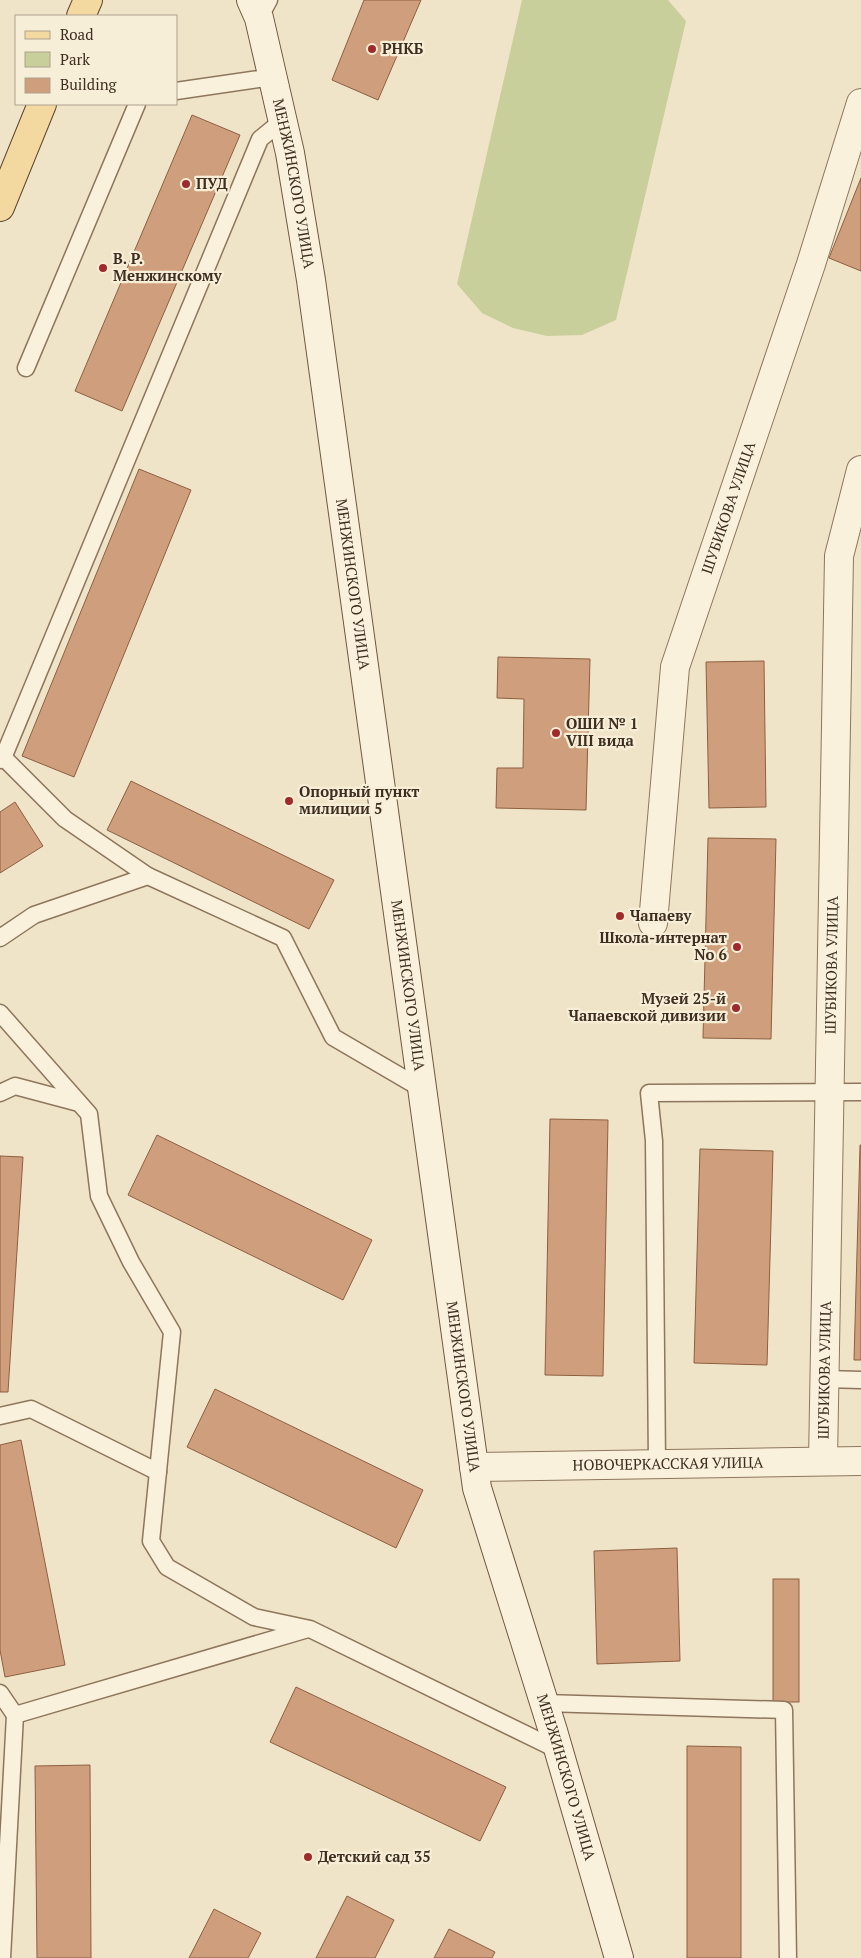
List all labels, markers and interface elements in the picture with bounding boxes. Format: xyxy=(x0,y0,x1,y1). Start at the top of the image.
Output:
legend xyxy=(15,15,178,105)
text: Road xyxy=(60,24,93,44)
place label: РНКБ xyxy=(382,38,424,58)
marker: РНКБ xyxy=(366,43,378,55)
text: Park xyxy=(60,49,90,69)
text: Building xyxy=(60,74,118,94)
street label: МЕНЖИНСКОГО УЛИЦА xyxy=(269,97,320,271)
place label: ПУД xyxy=(196,173,228,193)
marker: ПУД xyxy=(180,178,192,190)
place label: В. Р. Менжинскому xyxy=(113,248,223,285)
marker: В. Р. Менжинскому xyxy=(97,262,109,274)
street label: ШУБИКОВА УЛИЦА xyxy=(696,438,760,576)
street label: МЕНЖИНСКОГО УЛИЦА xyxy=(332,497,376,672)
place label: ОШИ № 1 VIII вида xyxy=(566,713,638,750)
marker: ОШИ № 1 VIII вида xyxy=(550,727,562,739)
place label: Опорный пункт милиции 5 xyxy=(299,781,419,818)
marker: Опорный пункт милиции 5 xyxy=(283,795,295,807)
street label: ШУБИКОВА УЛИЦА xyxy=(820,895,842,1034)
street label: МЕНЖИНСКОГО УЛИЦА xyxy=(387,899,431,1073)
place label: Чапаеву xyxy=(630,905,693,925)
marker: Чапаеву xyxy=(614,910,626,922)
place label: Школа-интернат No 6 xyxy=(600,927,728,964)
marker: Школа-интернат No 6 xyxy=(731,941,743,953)
place label: Музей 25-й Чапаевской дивизии xyxy=(569,988,726,1025)
marker: Музей 25-й Чапаевской дивизии xyxy=(730,1002,742,1014)
street label: МЕНЖИНСКОГО УЛИЦА xyxy=(442,1300,486,1474)
street label: ШУБИКОВА УЛИЦА xyxy=(812,1300,835,1439)
street label: НОВОЧЕРКАССКАЯ УЛИЦА xyxy=(572,1452,764,1474)
street label: МЕНЖИНСКОГО УЛИЦА xyxy=(533,1691,601,1863)
place label: Детский сад 35 xyxy=(318,1846,431,1866)
marker: Детский сад 35 xyxy=(302,1851,314,1863)

